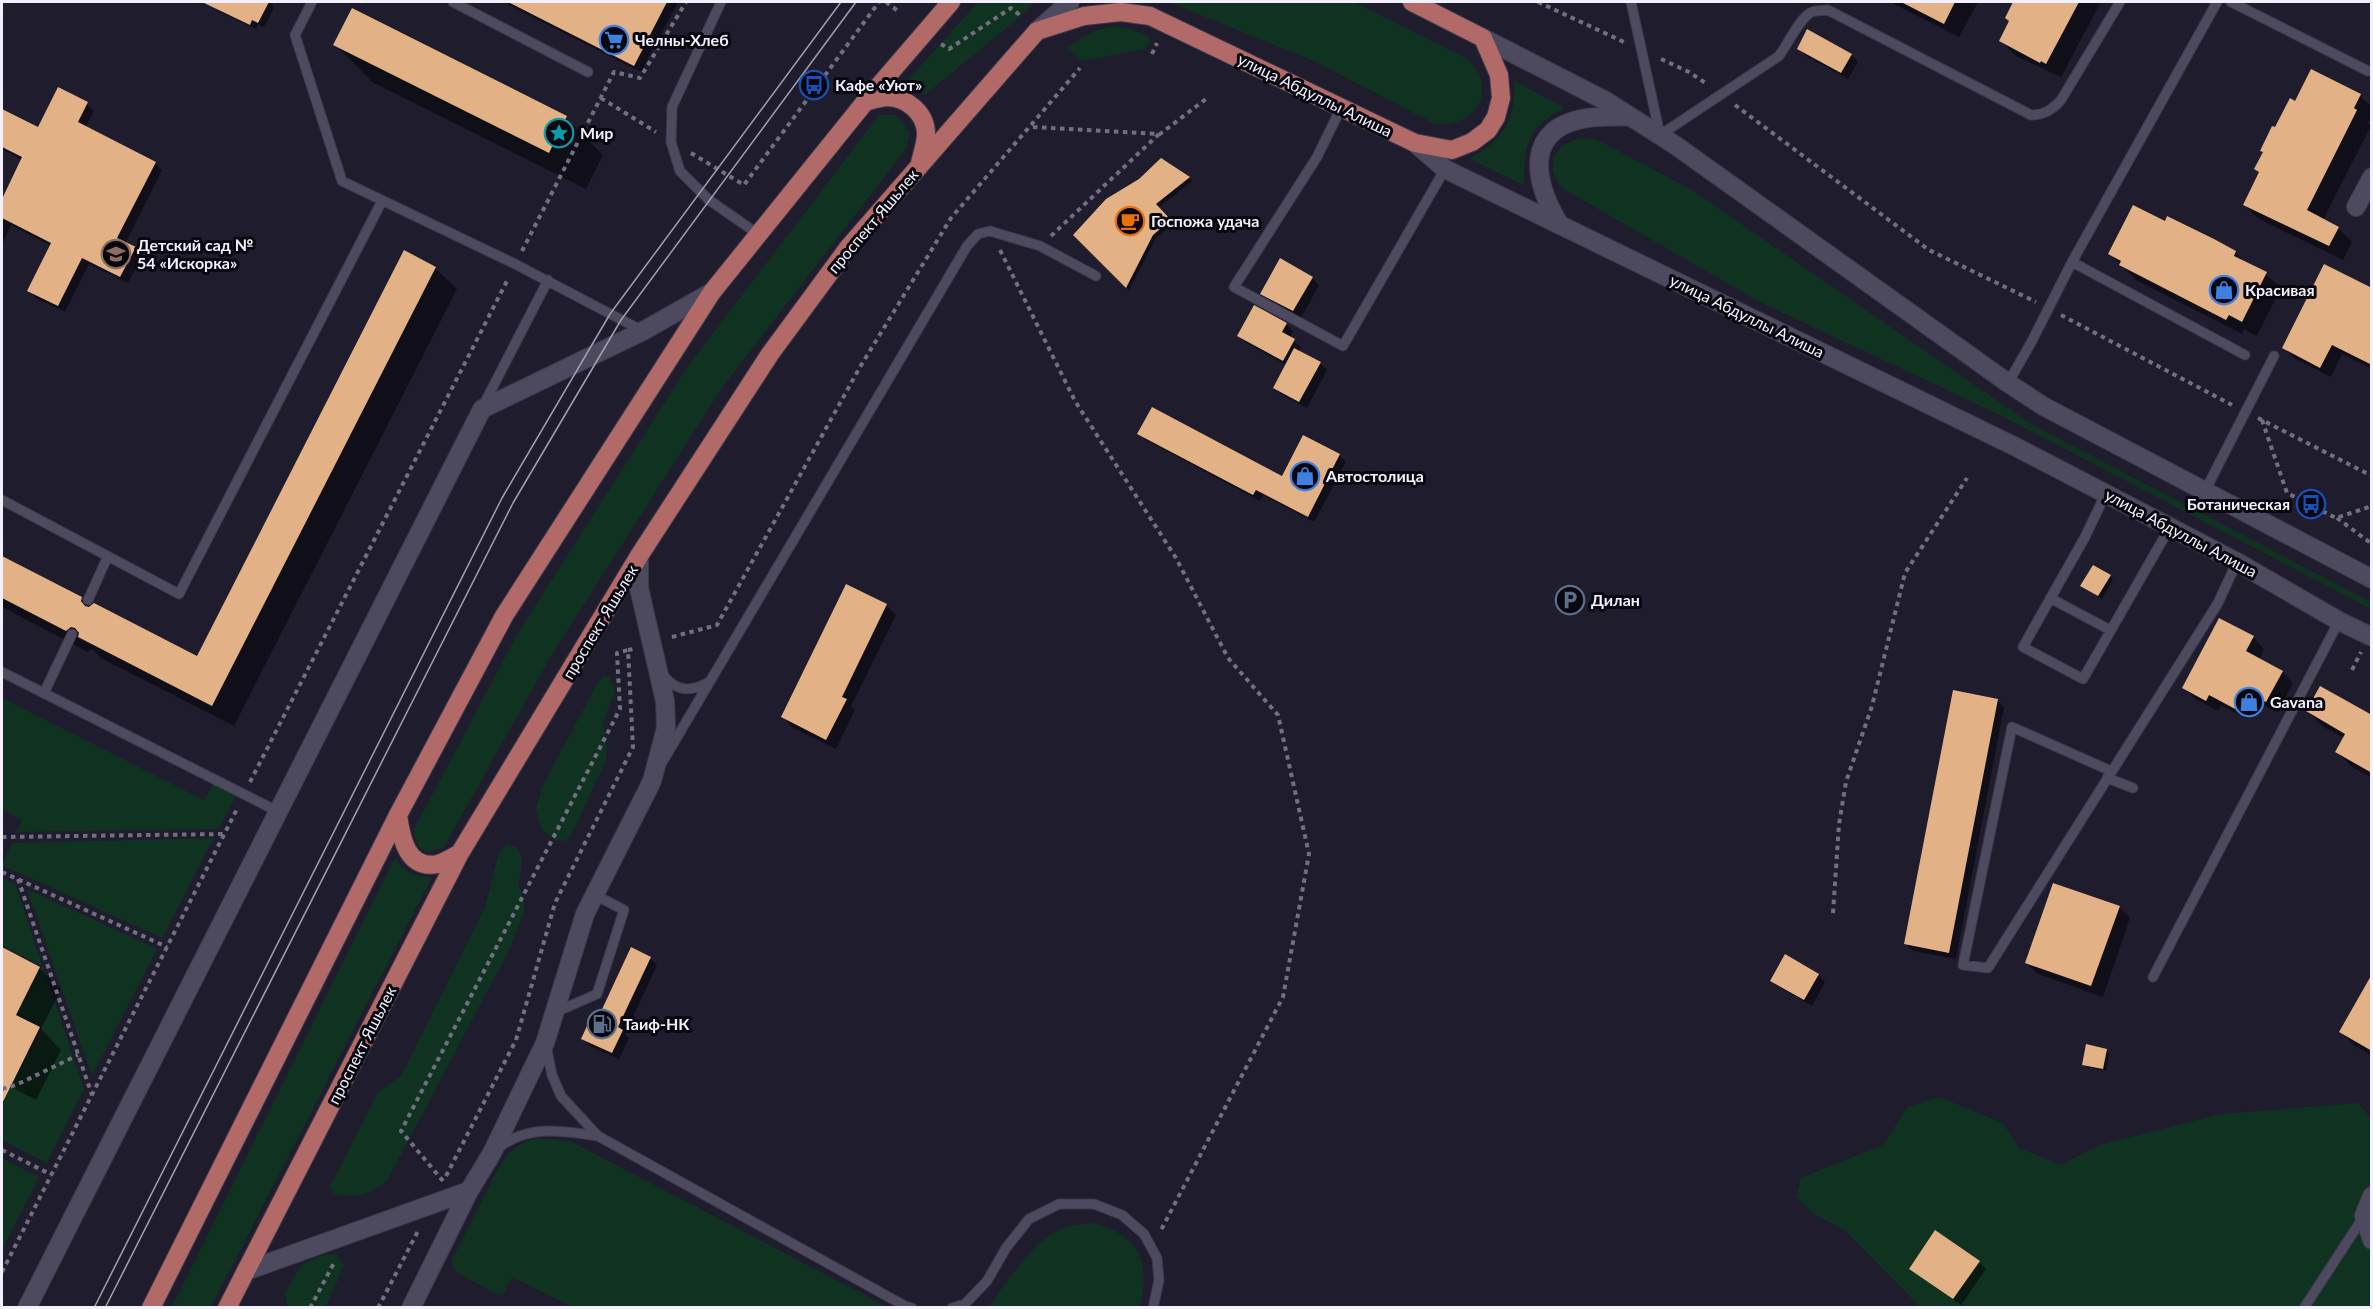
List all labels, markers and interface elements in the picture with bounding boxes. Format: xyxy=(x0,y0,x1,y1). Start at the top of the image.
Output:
supermarket icon: Челны-Хлеб xyxy=(598,24,630,56)
place label: Челны-Хлеб xyxy=(635,30,729,49)
street label: улица Абдуллы Алиша xyxy=(1235,49,1395,140)
bus stop icon: Кафе «Уют» xyxy=(798,69,830,101)
place label: Кафе «Уют» xyxy=(835,75,922,94)
place icon: Мир xyxy=(543,117,575,149)
place label: Мир xyxy=(580,123,613,142)
street label: проспект Яшьлек xyxy=(824,164,922,277)
cafe icon: Госпожа удача xyxy=(1114,205,1146,237)
place label: Госпожа удача xyxy=(1151,211,1259,230)
place label: Детский сад № 54 «Искорка» xyxy=(137,235,254,272)
school or university icon: Детский сад № 54 «Искорка» xyxy=(100,238,132,270)
street label: улица Абдуллы Алиша xyxy=(1667,270,1827,361)
shop icon: Красивая xyxy=(2208,274,2240,306)
place label: Красивая xyxy=(2245,280,2315,299)
shop icon: Автостолица xyxy=(1289,460,1321,492)
place label: Автостолица xyxy=(1325,466,1424,485)
street label: улица Абдуллы Алиша xyxy=(2102,484,2260,581)
bus stop icon: Ботаническая xyxy=(2295,488,2327,520)
place label: Ботаническая xyxy=(2187,494,2290,513)
street label: проспект Яшьлек xyxy=(558,561,642,682)
parking icon: Дилан xyxy=(1554,584,1586,616)
place label: Дилан xyxy=(1591,590,1640,609)
shop icon: Gavana xyxy=(2233,686,2265,718)
place label: Gavana xyxy=(2270,692,2323,711)
street label: проспект Яшьлек xyxy=(324,982,400,1107)
fuel station icon: Таиф-НК xyxy=(586,1008,618,1040)
place label: Таиф-НК xyxy=(623,1014,690,1033)

